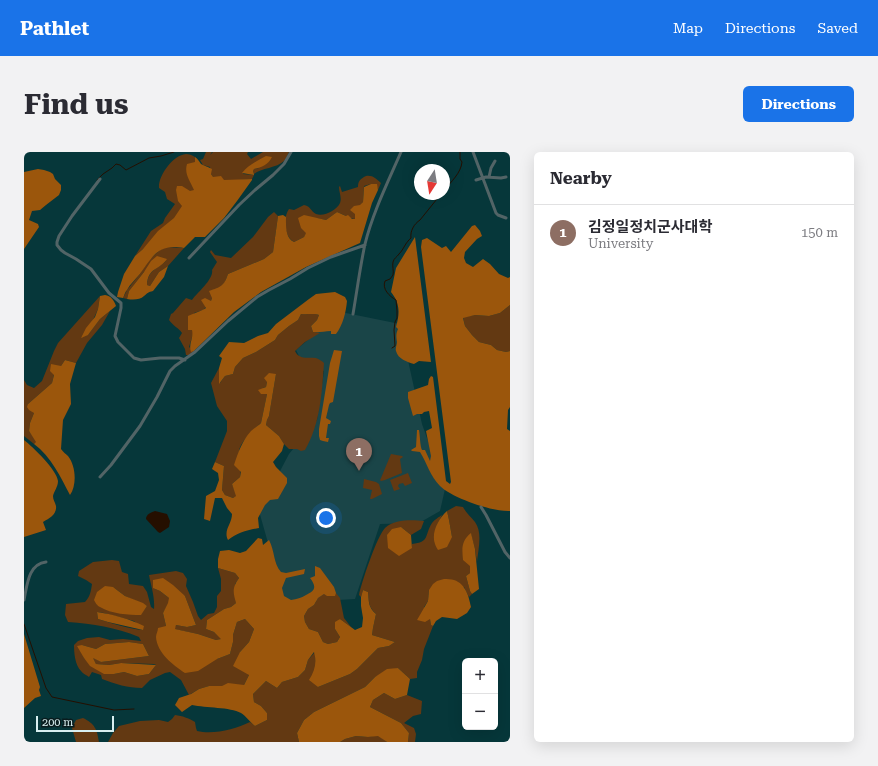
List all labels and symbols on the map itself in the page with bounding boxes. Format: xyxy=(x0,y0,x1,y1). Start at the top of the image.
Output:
north arrow xyxy=(414,164,450,200)
pin: 1 xyxy=(346,438,372,471)
your location xyxy=(316,508,336,528)
scale bar xyxy=(36,714,114,733)

